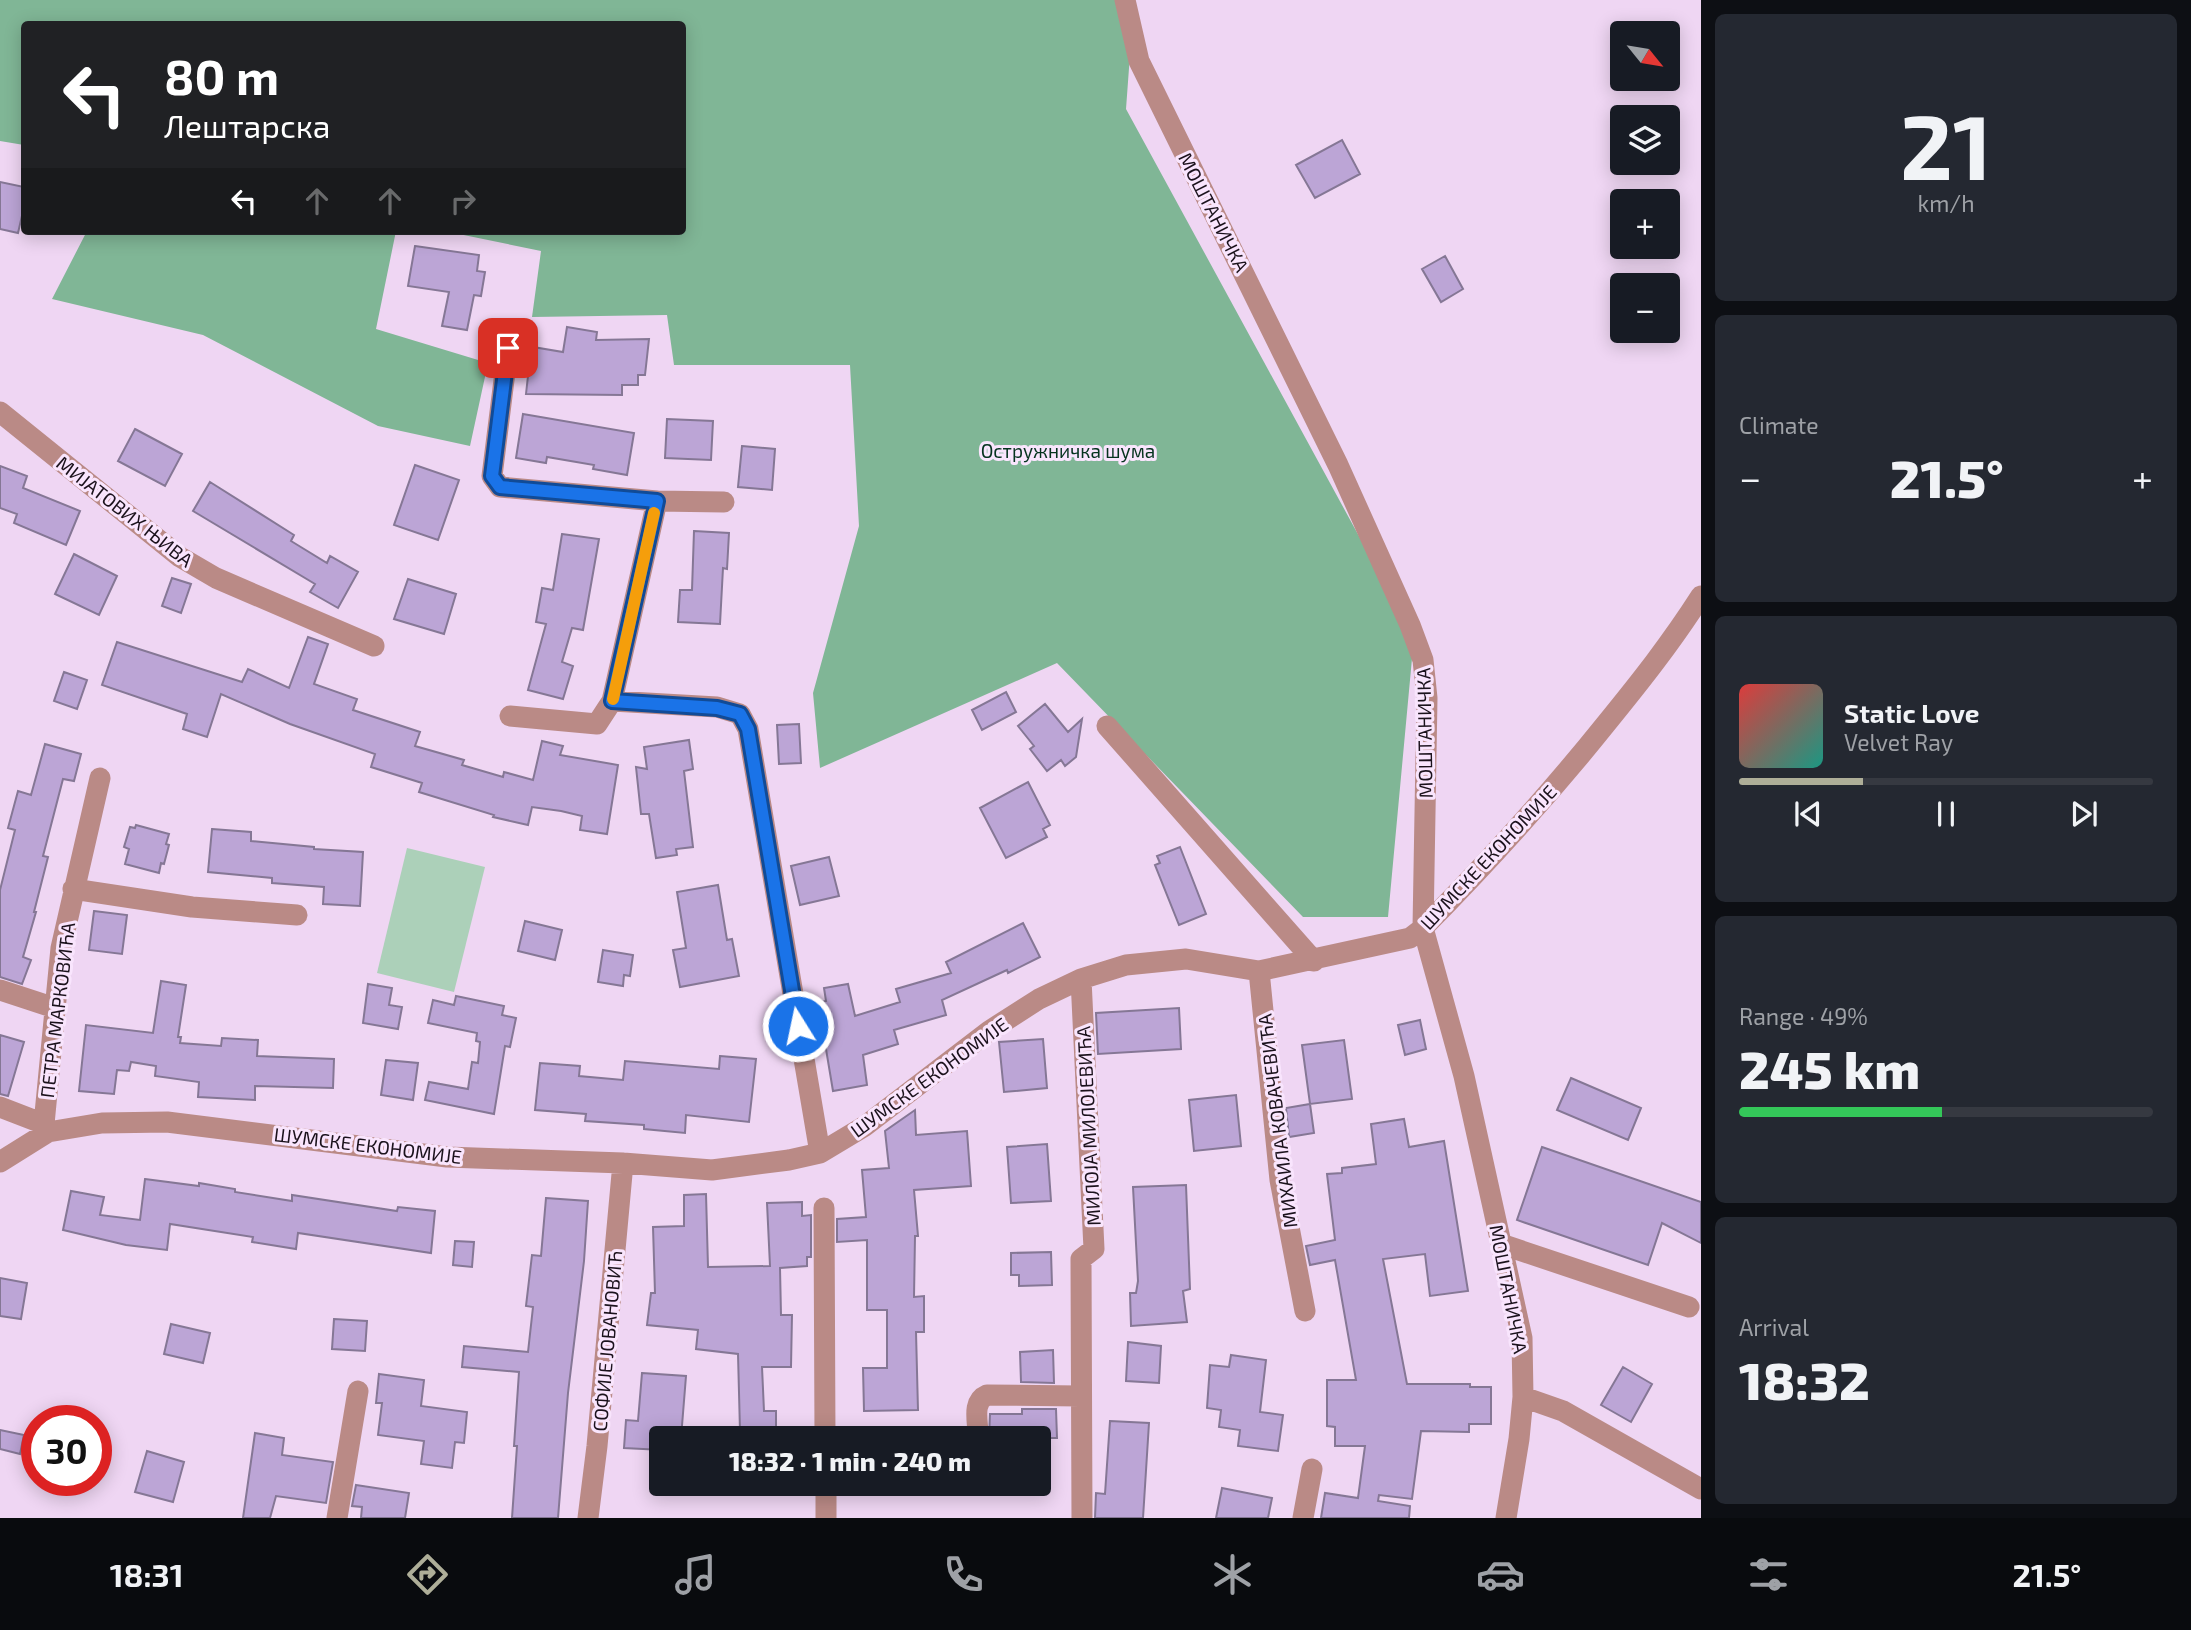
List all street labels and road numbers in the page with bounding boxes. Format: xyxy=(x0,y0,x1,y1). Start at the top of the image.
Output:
street label: МОШТАНИЧКА xyxy=(1174,149,1254,276)
street label: МИЈАТОВИХ ЊИВА xyxy=(52,451,198,571)
street label: МОШТАНИЧКА xyxy=(1411,667,1437,799)
street label: ШУМСКЕ ЕКОНОМИЈЕ xyxy=(1415,780,1561,934)
street label: ПЕТРА МАРКОВИЋА xyxy=(35,921,79,1099)
street label: ШУМСКЕ ЕКОНОМИЈЕ xyxy=(846,1012,1012,1142)
street label: МИХАИЛА КОВАЧЕВИЋА xyxy=(1252,1012,1302,1229)
street label: МИЛОЈА МИЛОЈЕВИЋА xyxy=(1071,1025,1105,1227)
street label: ШУМСКЕ ЕКОНОМИЈЕ xyxy=(273,1122,463,1168)
street label: МОШТАНИЧКА xyxy=(1485,1223,1533,1356)
street label: СОФИЈЕ ЈОВАНОВИЋ xyxy=(588,1250,626,1432)

